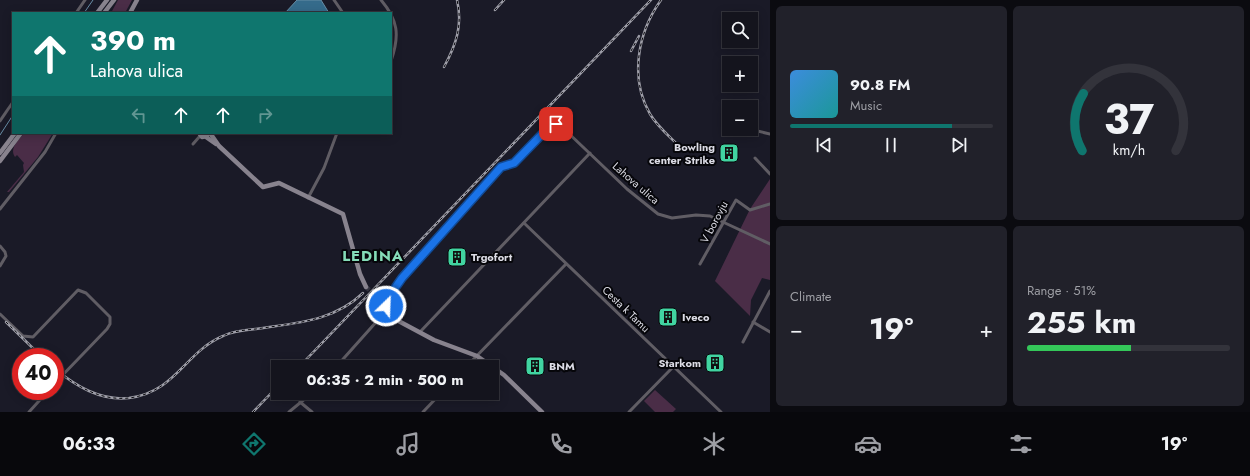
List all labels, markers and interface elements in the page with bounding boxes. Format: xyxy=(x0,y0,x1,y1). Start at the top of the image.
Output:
map controls xyxy=(722,12,758,136)
button: search xyxy=(722,12,758,48)
text: 390 m xyxy=(90,20,176,61)
icon: ahead xyxy=(24,28,76,80)
button: + xyxy=(722,56,758,92)
text: Lahova ulica xyxy=(90,58,183,84)
text: 90.8 FM xyxy=(850,74,910,96)
text: 37 xyxy=(1103,89,1154,150)
text: Music xyxy=(850,96,882,115)
button: − xyxy=(722,100,758,136)
icon: left xyxy=(128,104,150,126)
icon: ahead xyxy=(170,104,192,126)
icon: ahead xyxy=(212,104,234,126)
icon: right xyxy=(254,104,276,126)
pin xyxy=(539,107,573,141)
icon: arrive xyxy=(545,113,567,135)
icon: previous xyxy=(813,134,835,156)
icon: pause xyxy=(880,134,902,156)
icon: next xyxy=(948,134,970,156)
place label: Bowling center Strike xyxy=(649,139,715,168)
text: km/h xyxy=(1112,140,1145,160)
building icon: Bowling center Strike xyxy=(718,142,740,164)
street label: Lahova ulica xyxy=(609,158,663,208)
street label: V borovju xyxy=(696,198,732,246)
district label: LEDINA xyxy=(342,245,404,267)
building icon: Trgofort xyxy=(446,246,468,268)
place label: Trgofort xyxy=(471,249,513,265)
text: Range · 51% xyxy=(1027,281,1096,300)
street label: Cesta k Tamu xyxy=(599,282,653,336)
position arrow xyxy=(365,285,407,327)
text: Climate xyxy=(790,287,831,306)
text: 255 km xyxy=(1027,301,1136,344)
building icon: Iveco xyxy=(657,306,679,328)
text: 19° xyxy=(869,307,913,350)
place label: Iveco xyxy=(682,309,710,325)
text: − xyxy=(790,313,803,345)
text: + xyxy=(979,313,993,345)
speed limit sign: 40 xyxy=(12,348,64,400)
building icon: Starkom xyxy=(704,352,726,374)
building icon: BNM xyxy=(524,355,546,377)
place label: Starkom xyxy=(658,355,701,371)
place label: BNM xyxy=(549,358,575,374)
text: 06:35 · 2 min · 500 m xyxy=(306,369,464,391)
icon: directions xyxy=(240,430,268,458)
icon: music xyxy=(394,430,422,458)
icon: phone xyxy=(547,430,575,458)
icon: climate xyxy=(700,430,728,458)
icon: car xyxy=(854,430,882,458)
icon: filters xyxy=(1007,430,1035,458)
text: 06:33 xyxy=(63,431,115,457)
text: 19° xyxy=(1161,431,1187,457)

